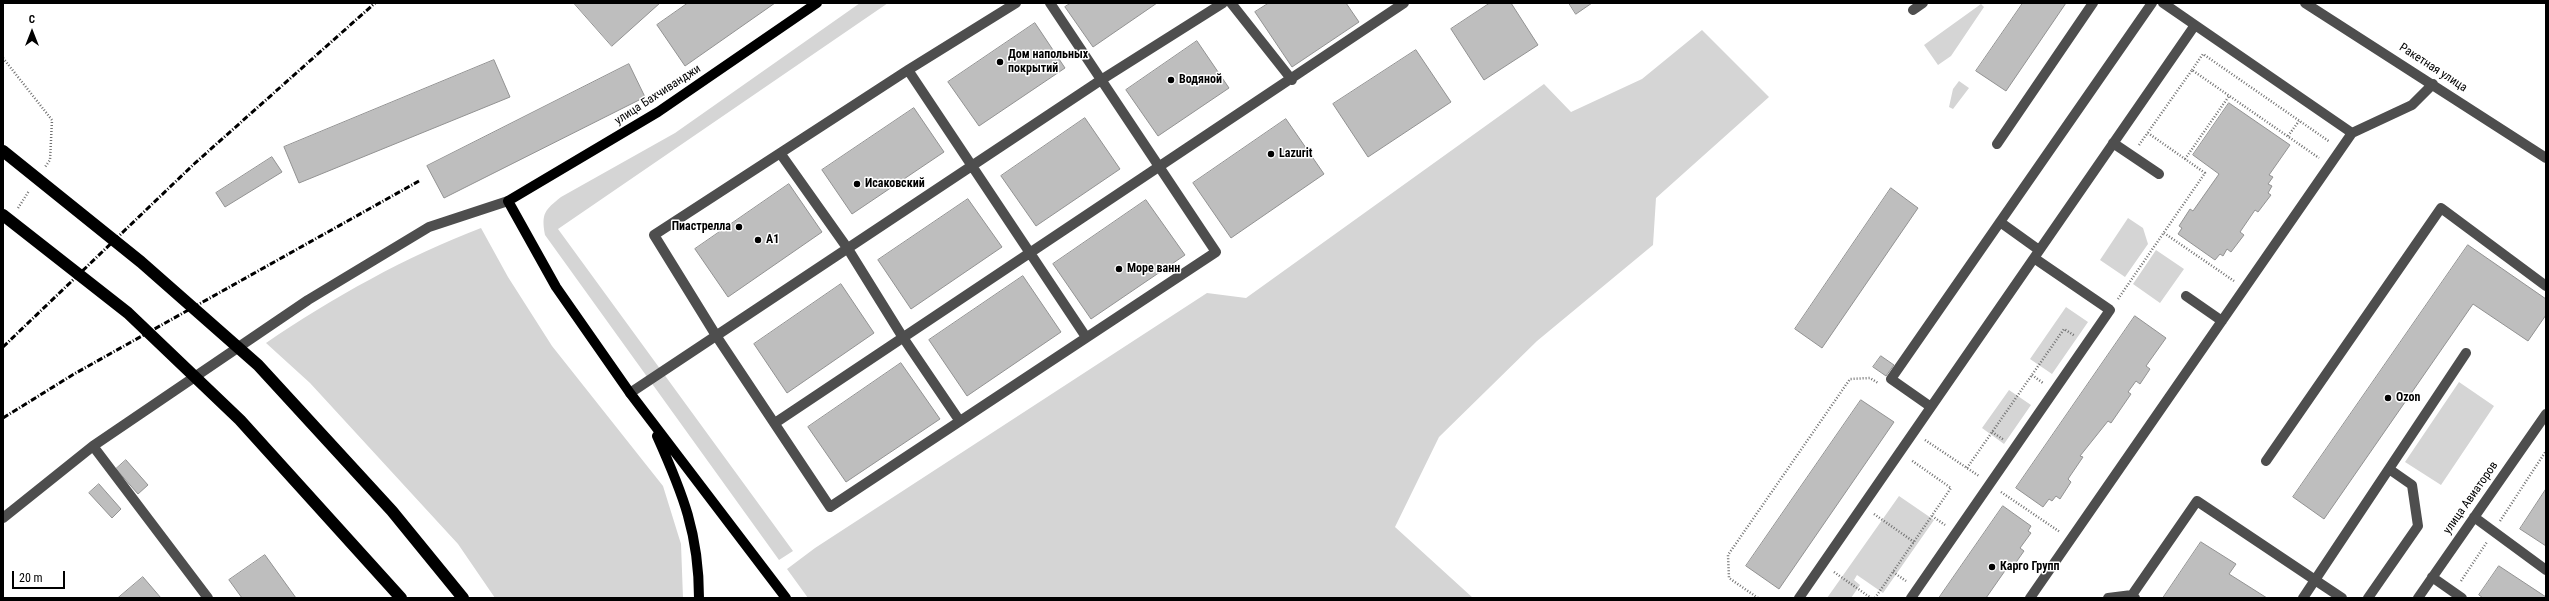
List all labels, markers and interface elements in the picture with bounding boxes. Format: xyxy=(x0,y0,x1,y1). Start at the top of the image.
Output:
north arrow xyxy=(12,12,52,52)
text: С xyxy=(29,13,35,26)
street label: Ракетная улица xyxy=(2396,41,2470,95)
place label: Дом напольных покрытий xyxy=(1008,48,1088,76)
marker: Дом напольных покрытий xyxy=(995,57,1005,67)
street label: улица Бахчиванджи xyxy=(612,62,704,128)
place label: Водяной xyxy=(1179,73,1222,87)
marker: Водяной xyxy=(1166,75,1176,85)
place label: Lazurit xyxy=(1279,147,1312,161)
marker: Lazurit xyxy=(1266,149,1276,159)
place label: Исаковский xyxy=(865,177,925,191)
marker: Исаковский xyxy=(852,179,862,189)
place label: Пиастрелла xyxy=(672,220,731,234)
marker: Пиастрелла xyxy=(734,222,744,232)
place label: A1 xyxy=(766,233,779,247)
marker: A1 xyxy=(753,235,763,245)
place label: Море ванн xyxy=(1127,262,1180,276)
marker: Море ванн xyxy=(1114,264,1124,274)
place label: Ozon xyxy=(2396,391,2420,405)
marker: Ozon xyxy=(2383,393,2393,403)
street label: улица Авиаторов xyxy=(2441,459,2501,537)
place label: Карго Групп xyxy=(2000,560,2060,574)
marker: Карго Групп xyxy=(1987,562,1997,572)
scale bar xyxy=(14,563,67,589)
text: 20 m xyxy=(19,571,43,585)

